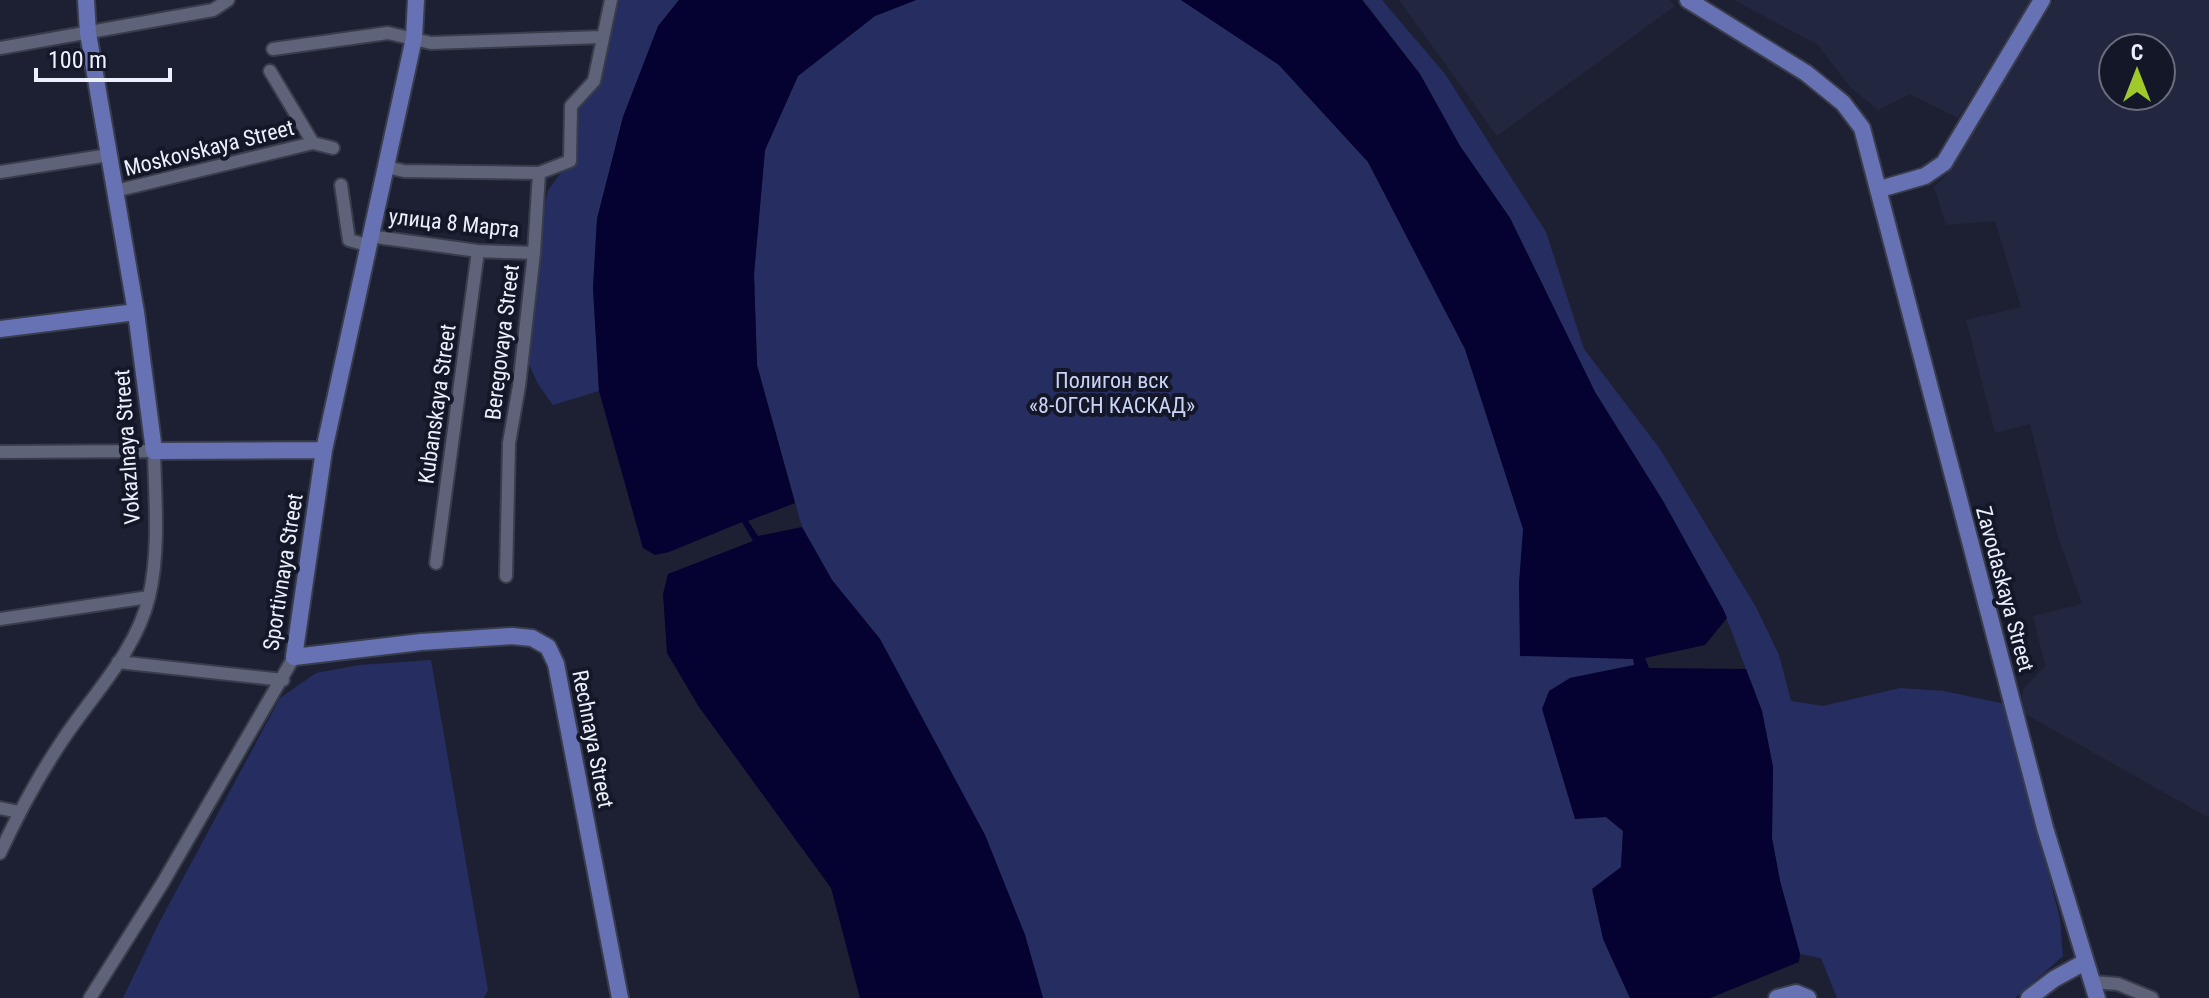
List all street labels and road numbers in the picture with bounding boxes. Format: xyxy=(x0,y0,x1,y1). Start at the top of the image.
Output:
street label: Moskovskaya Street xyxy=(121,115,297,181)
street label: улица 8 Марта xyxy=(388,204,520,242)
street label: Beregovaya Street xyxy=(480,263,524,421)
street label: Kubanskaya Street xyxy=(413,323,461,485)
street label: Vokazlnaya Street xyxy=(109,369,145,525)
street label: Sportivnaya Street xyxy=(258,492,308,652)
street label: Zavodaskaya Street xyxy=(1971,504,2039,674)
street label: Rechnaya Street xyxy=(567,668,619,810)

